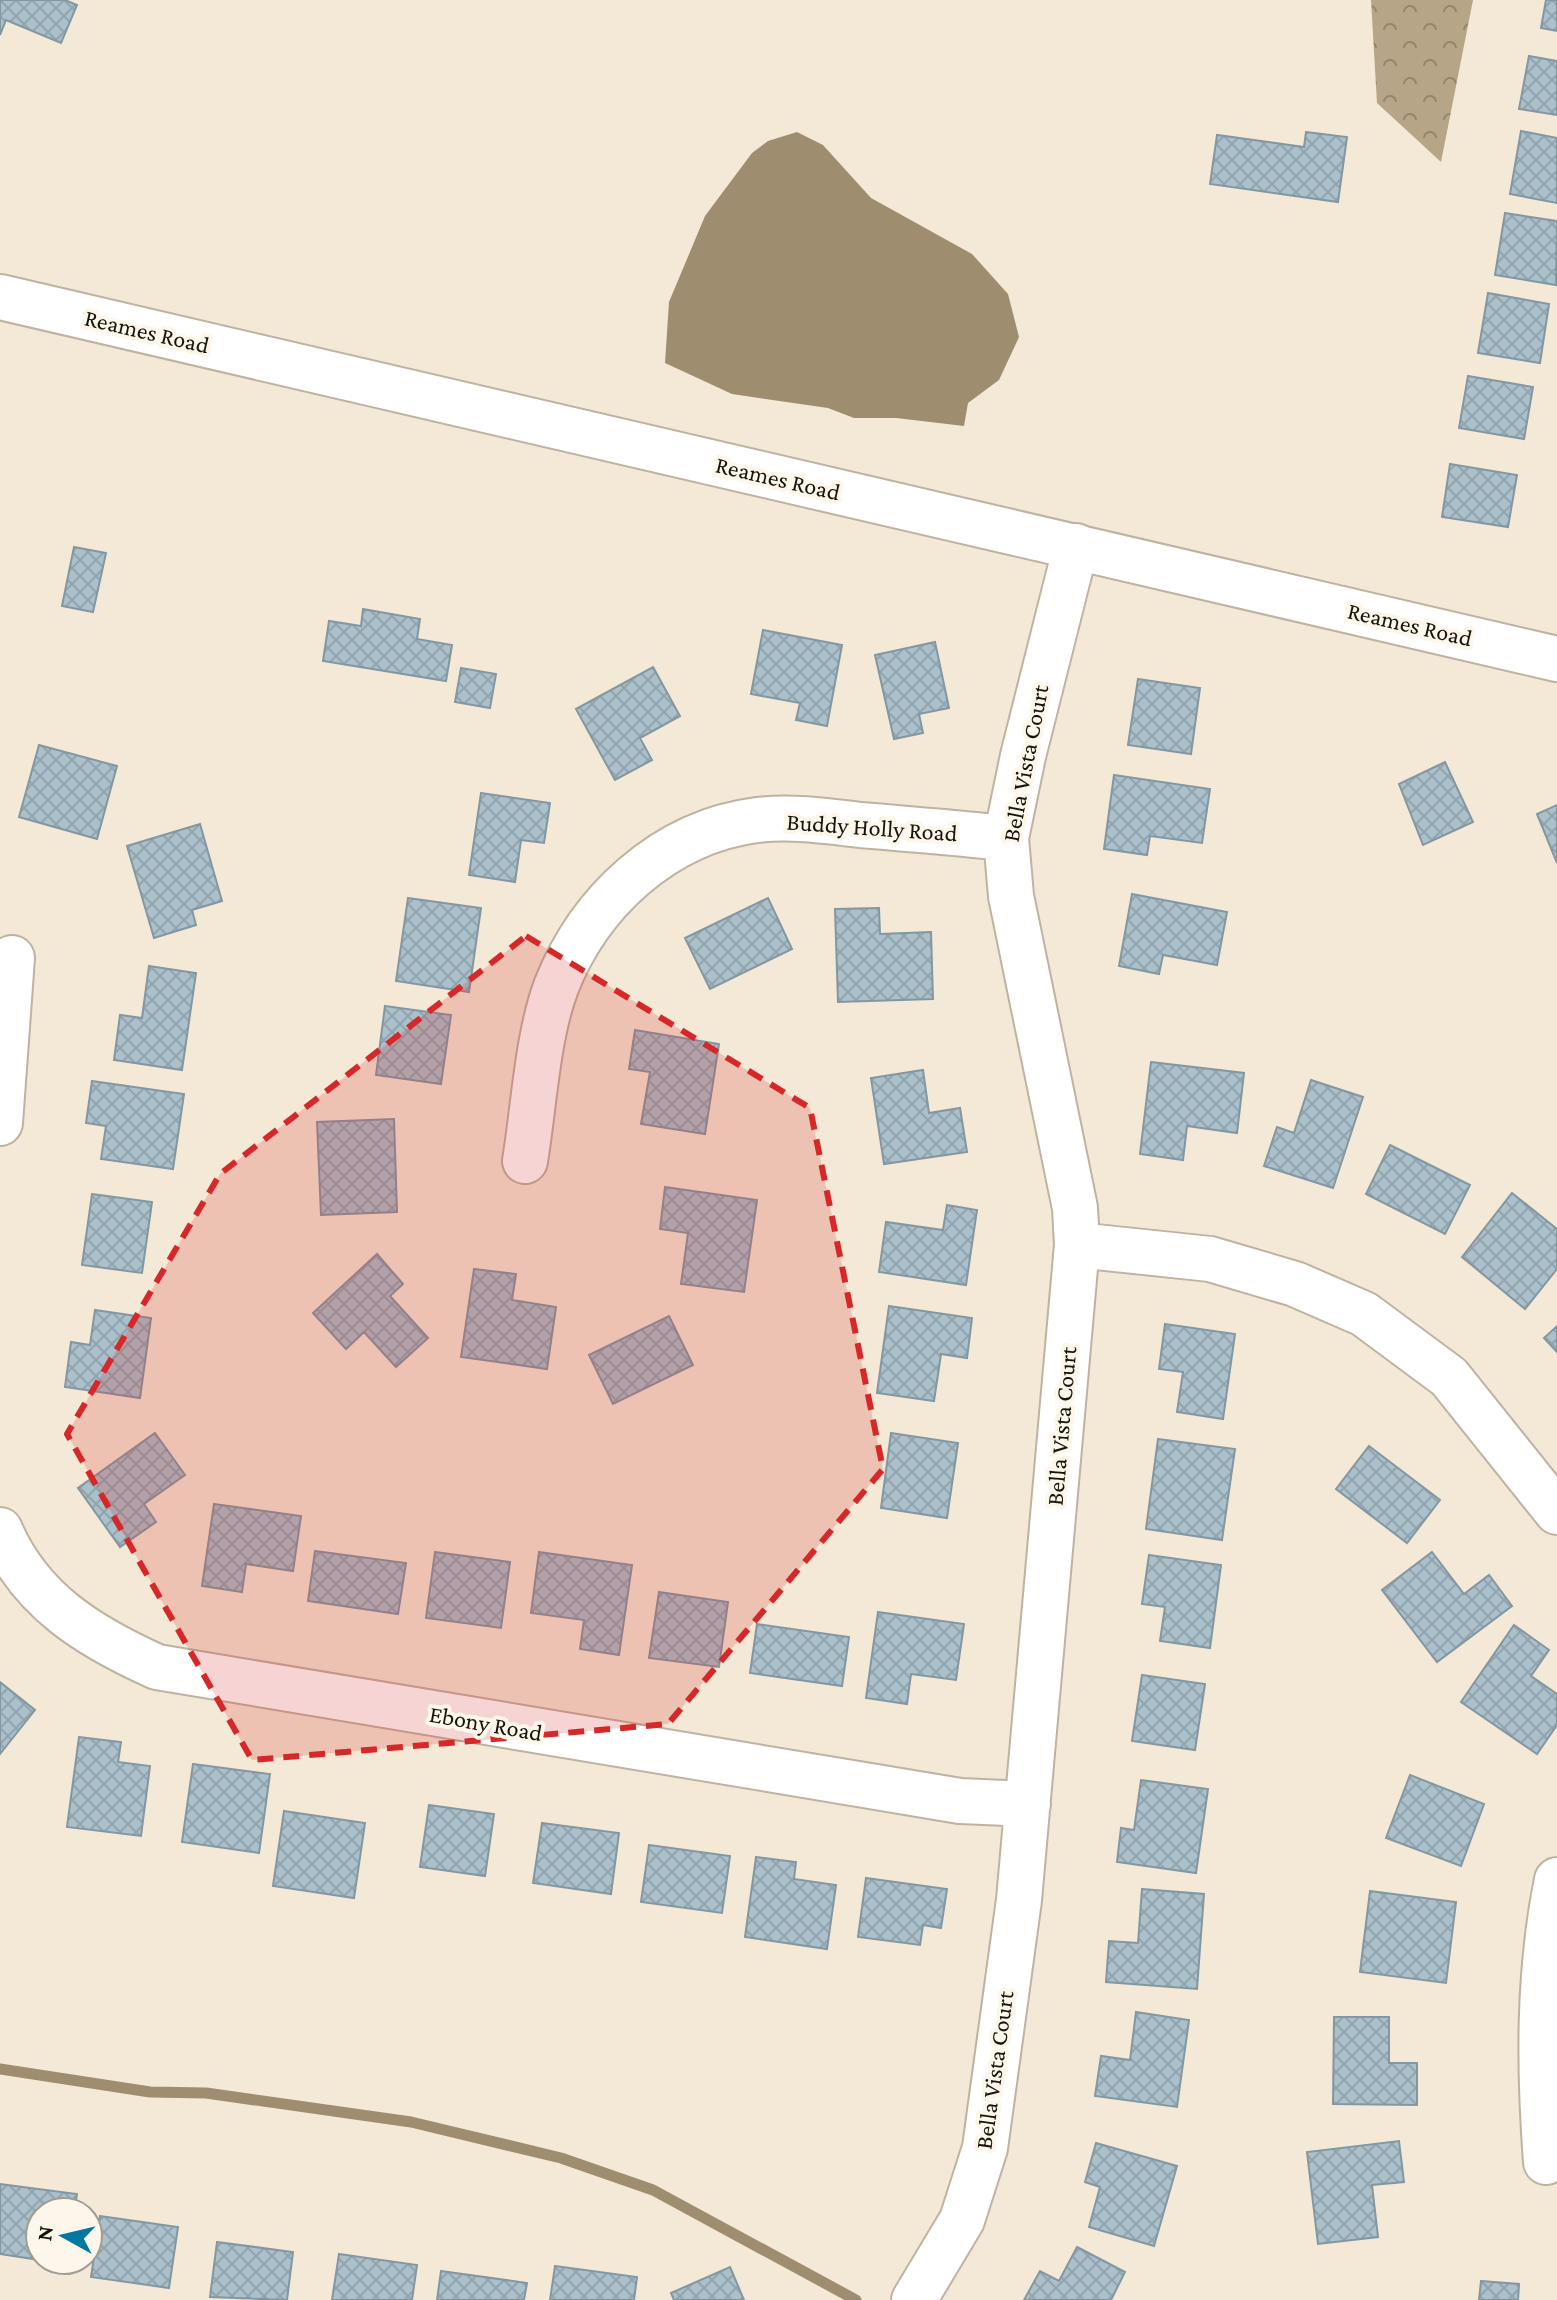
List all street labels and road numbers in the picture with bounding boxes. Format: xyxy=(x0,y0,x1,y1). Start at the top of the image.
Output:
street label: Reames Road xyxy=(82,304,212,359)
street label: Reames Road xyxy=(713,451,843,506)
street label: Reames Road xyxy=(1345,597,1475,652)
street label: Bella Vista Court xyxy=(997,681,1054,844)
street label: Buddy Holly Road xyxy=(786,808,959,846)
street label: Bella Vista Court xyxy=(1041,1344,1081,1507)
street label: Ebony Road xyxy=(427,1700,545,1746)
street label: Bella Vista Court xyxy=(970,1988,1019,2151)

